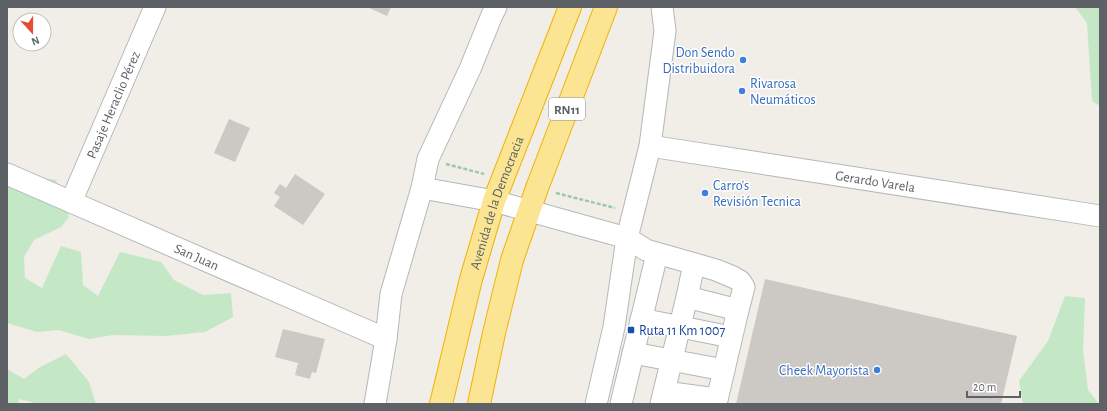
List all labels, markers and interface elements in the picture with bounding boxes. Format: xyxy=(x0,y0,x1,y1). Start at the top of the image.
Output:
north arrow xyxy=(12,12,52,52)
text: N xyxy=(30,34,41,47)
place label: Don Sendo Distribuidora xyxy=(662,46,736,76)
street label: Pasaje Heraclio Pérez xyxy=(85,49,143,161)
marker: Don Sendo Distribuidora xyxy=(738,55,748,65)
place label: Rivarosa Neumáticos xyxy=(750,77,816,107)
marker: Rivarosa Neumáticos xyxy=(737,86,747,96)
road number: RN11 xyxy=(549,98,585,120)
street label: Avenida de la Democracia xyxy=(468,134,527,271)
street label: Gerardo Varela xyxy=(834,169,917,195)
place label: Carro's Revisión Tecnica xyxy=(713,179,801,209)
marker: Carro's Revisión Tecnica xyxy=(700,188,710,198)
street label: San Juan xyxy=(172,242,221,273)
place label: Ruta 11 Km 1007 xyxy=(639,324,725,338)
marker: Ruta 11 Km 1007 xyxy=(626,325,636,335)
place label: Cheek Mayorista xyxy=(779,364,870,378)
marker: Cheek Mayorista xyxy=(872,365,882,375)
scale bar xyxy=(967,373,1020,399)
text: 20 m xyxy=(973,381,996,393)

